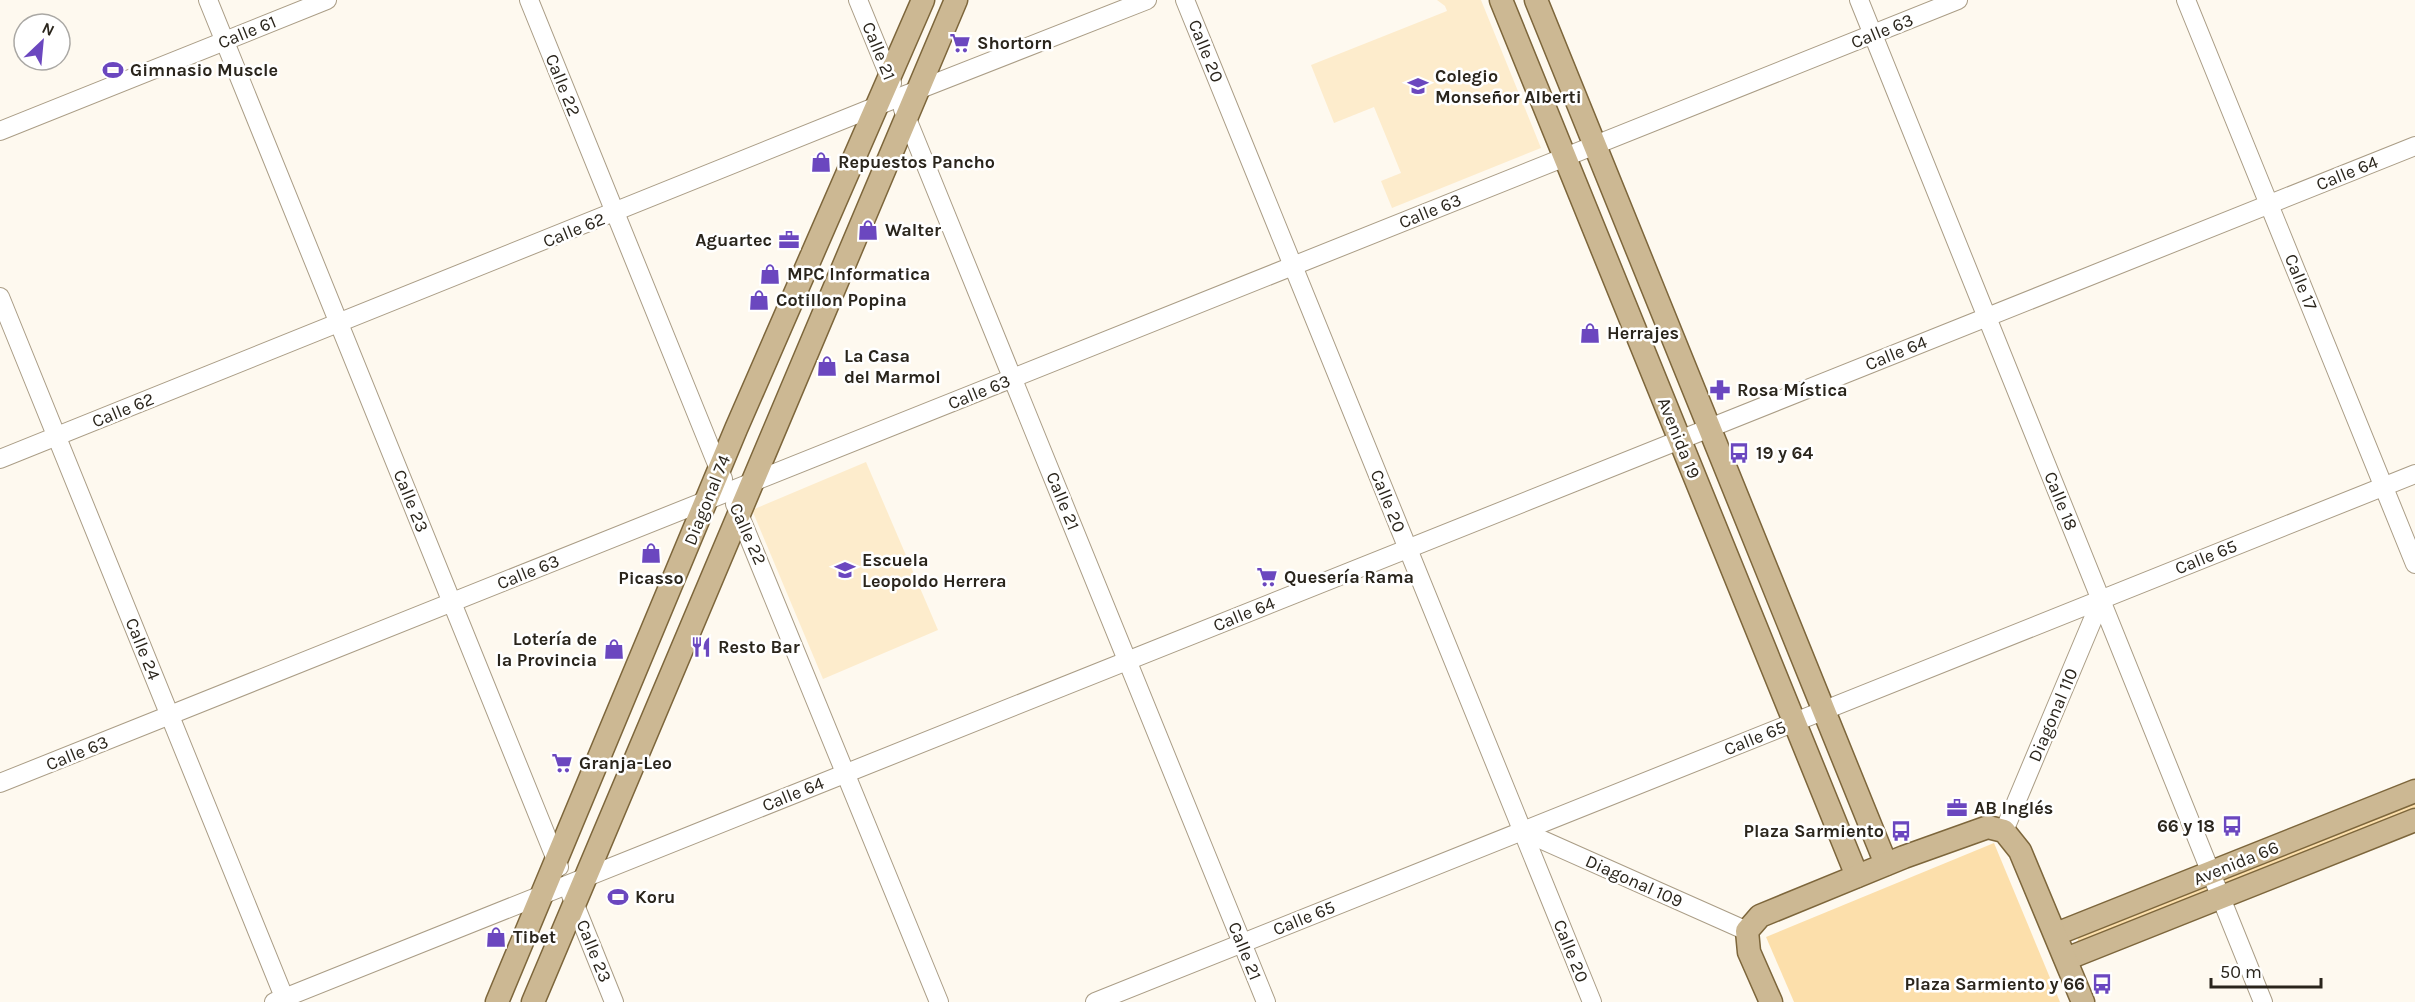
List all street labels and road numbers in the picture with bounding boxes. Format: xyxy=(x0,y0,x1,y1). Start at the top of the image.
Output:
street label: Calle 63 xyxy=(1848,9,1916,53)
street label: Calle 61 xyxy=(215,10,279,54)
street label: Calle 20 xyxy=(1184,16,1228,86)
street label: Calle 21 xyxy=(857,19,901,83)
street label: Calle 22 xyxy=(541,51,585,119)
street label: Calle 64 xyxy=(2313,151,2381,195)
street label: Calle 63 xyxy=(1396,189,1464,233)
street label: Calle 62 xyxy=(540,208,608,252)
street label: Calle 17 xyxy=(2280,251,2322,314)
street label: Calle 64 xyxy=(1862,331,1930,375)
street label: Calle 63 xyxy=(945,370,1013,414)
street label: Calle 62 xyxy=(89,388,157,432)
street label: Avenida 19 xyxy=(1653,394,1705,482)
street label: Diagonal 74 xyxy=(679,451,735,549)
street label: Calle 23 xyxy=(389,466,433,536)
street label: Calle 20 xyxy=(1366,466,1410,536)
street label: Calle 18 xyxy=(2039,468,2083,534)
street label: Calle 21 xyxy=(1041,469,1085,533)
street label: Calle 22 xyxy=(725,500,771,568)
street label: Calle 65 xyxy=(2172,535,2240,579)
street label: Calle 63 xyxy=(494,550,562,594)
street label: Calle 64 xyxy=(1210,592,1278,636)
street label: Calle 24 xyxy=(121,615,165,683)
street label: Diagonal 110 xyxy=(2023,665,2083,765)
street label: Calle 65 xyxy=(1721,716,1789,760)
street label: Calle 63 xyxy=(43,731,111,775)
street label: Calle 64 xyxy=(759,772,827,816)
street label: Avenida 66 xyxy=(2190,836,2282,890)
street label: Diagonal 109 xyxy=(1582,850,1686,912)
street label: Calle 65 xyxy=(1270,896,1338,940)
street label: Calle 23 xyxy=(572,916,616,986)
street label: Calle 20 xyxy=(1549,916,1593,986)
street label: Calle 21 xyxy=(1223,919,1267,983)

